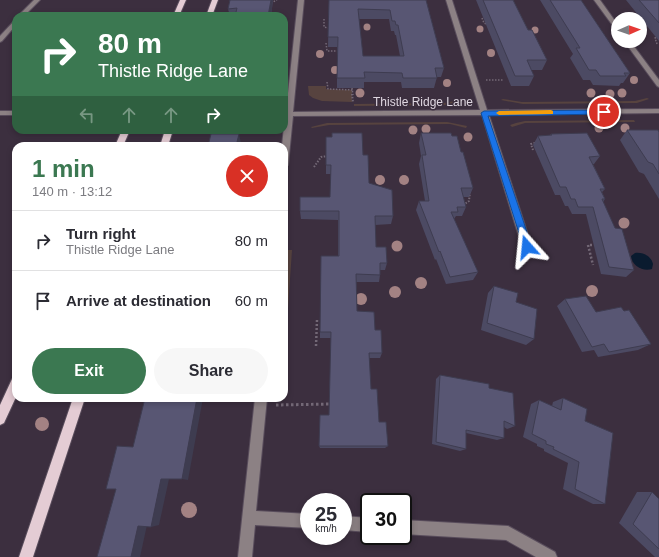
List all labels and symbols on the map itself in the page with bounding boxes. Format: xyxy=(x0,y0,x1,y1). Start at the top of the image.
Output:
north arrow xyxy=(611,12,647,48)
street label: Thistle Ridge Lane xyxy=(373,95,473,109)
pin xyxy=(587,95,621,129)
position arrow xyxy=(506,226,548,268)
speed limit sign: 30 xyxy=(360,493,412,545)

